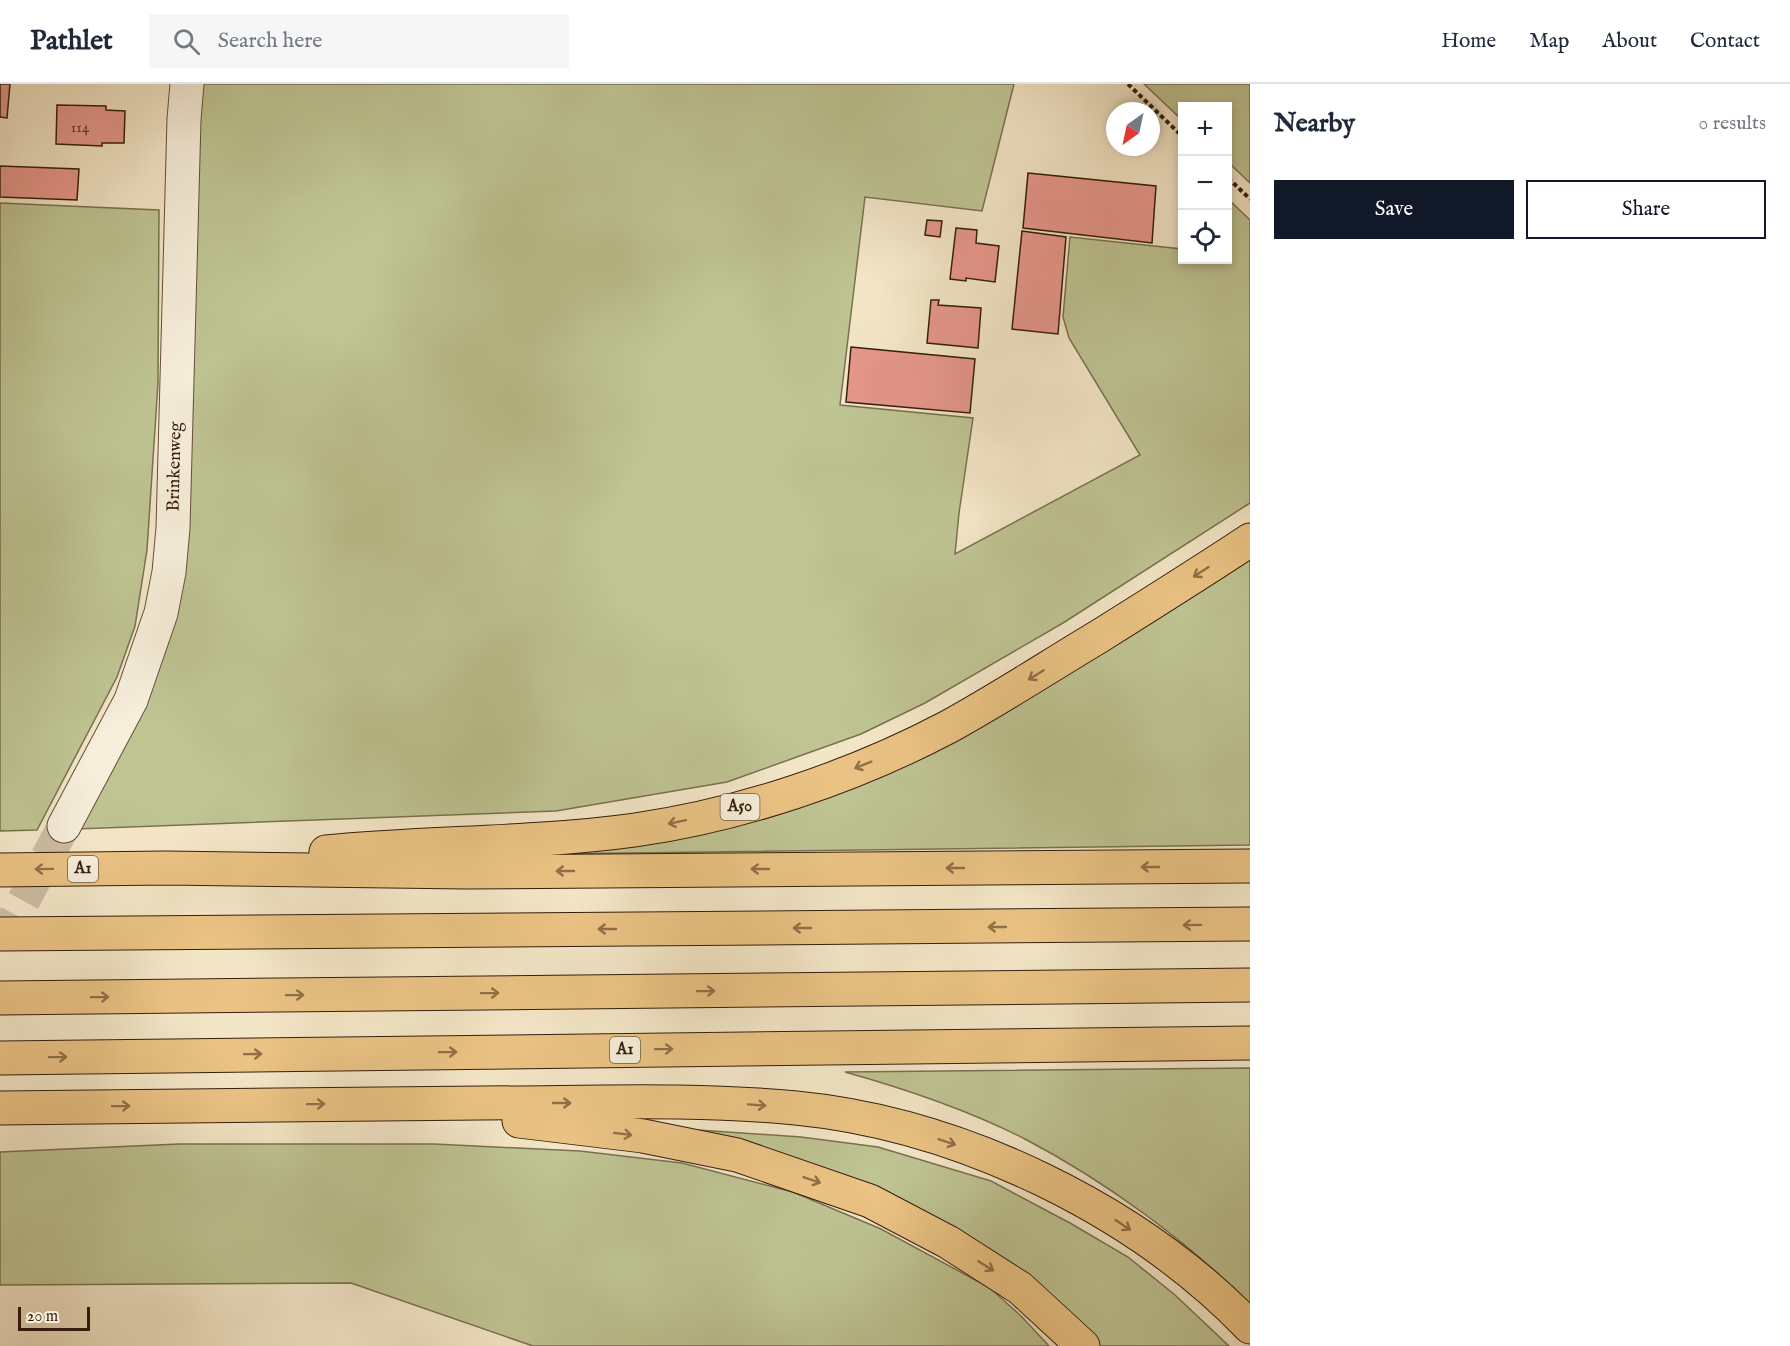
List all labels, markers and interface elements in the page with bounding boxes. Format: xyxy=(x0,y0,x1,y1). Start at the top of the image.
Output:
search box xyxy=(149,14,569,68)
text: Pathlet xyxy=(30,24,113,59)
icon: search xyxy=(170,25,203,58)
text: Search here xyxy=(218,27,322,55)
text: Home xyxy=(1441,28,1496,55)
text: Map xyxy=(1529,28,1569,55)
text: About xyxy=(1602,28,1657,55)
text: Contact xyxy=(1690,28,1760,55)
north arrow xyxy=(1106,102,1160,156)
map controls xyxy=(1178,102,1232,264)
button: + xyxy=(1178,102,1232,156)
text: Nearby xyxy=(1274,107,1355,140)
text: 0 results xyxy=(1699,111,1766,136)
house number: 114 xyxy=(71,118,90,137)
button: − xyxy=(1178,156,1232,210)
button: Save xyxy=(1274,180,1514,239)
button: Share xyxy=(1526,180,1766,239)
button: locate xyxy=(1178,210,1232,264)
street label: Brinkenweg xyxy=(162,421,187,512)
one-way arrow xyxy=(1193,566,1210,578)
one-way arrow xyxy=(1028,670,1045,682)
one-way arrow xyxy=(854,760,873,771)
road number: A50 xyxy=(720,794,760,820)
one-way arrow xyxy=(667,816,686,828)
road number: A1 xyxy=(68,856,98,882)
one-way arrow xyxy=(1140,861,1160,873)
one-way arrow xyxy=(945,862,965,874)
one-way arrow xyxy=(35,863,55,875)
one-way arrow xyxy=(750,863,770,875)
one-way arrow xyxy=(555,865,575,877)
one-way arrow xyxy=(1182,919,1202,931)
one-way arrow xyxy=(987,921,1007,933)
one-way arrow xyxy=(792,922,812,934)
one-way arrow xyxy=(597,923,617,935)
one-way arrow xyxy=(696,985,716,997)
one-way arrow xyxy=(480,987,500,999)
one-way arrow xyxy=(285,989,305,1001)
one-way arrow xyxy=(90,991,110,1003)
road number: A1 xyxy=(610,1037,640,1063)
one-way arrow xyxy=(654,1043,674,1055)
one-way arrow xyxy=(438,1046,458,1058)
one-way arrow xyxy=(243,1048,263,1060)
one-way arrow xyxy=(48,1051,68,1063)
one-way arrow xyxy=(551,1097,571,1109)
one-way arrow xyxy=(306,1098,326,1110)
one-way arrow xyxy=(111,1100,131,1112)
one-way arrow xyxy=(746,1100,766,1111)
one-way arrow xyxy=(612,1128,632,1139)
one-way arrow xyxy=(937,1137,956,1148)
one-way arrow xyxy=(802,1175,821,1186)
one-way arrow xyxy=(1114,1219,1131,1231)
one-way arrow xyxy=(977,1261,994,1273)
scale bar xyxy=(18,1304,90,1332)
text: 20 m xyxy=(27,1307,58,1327)

